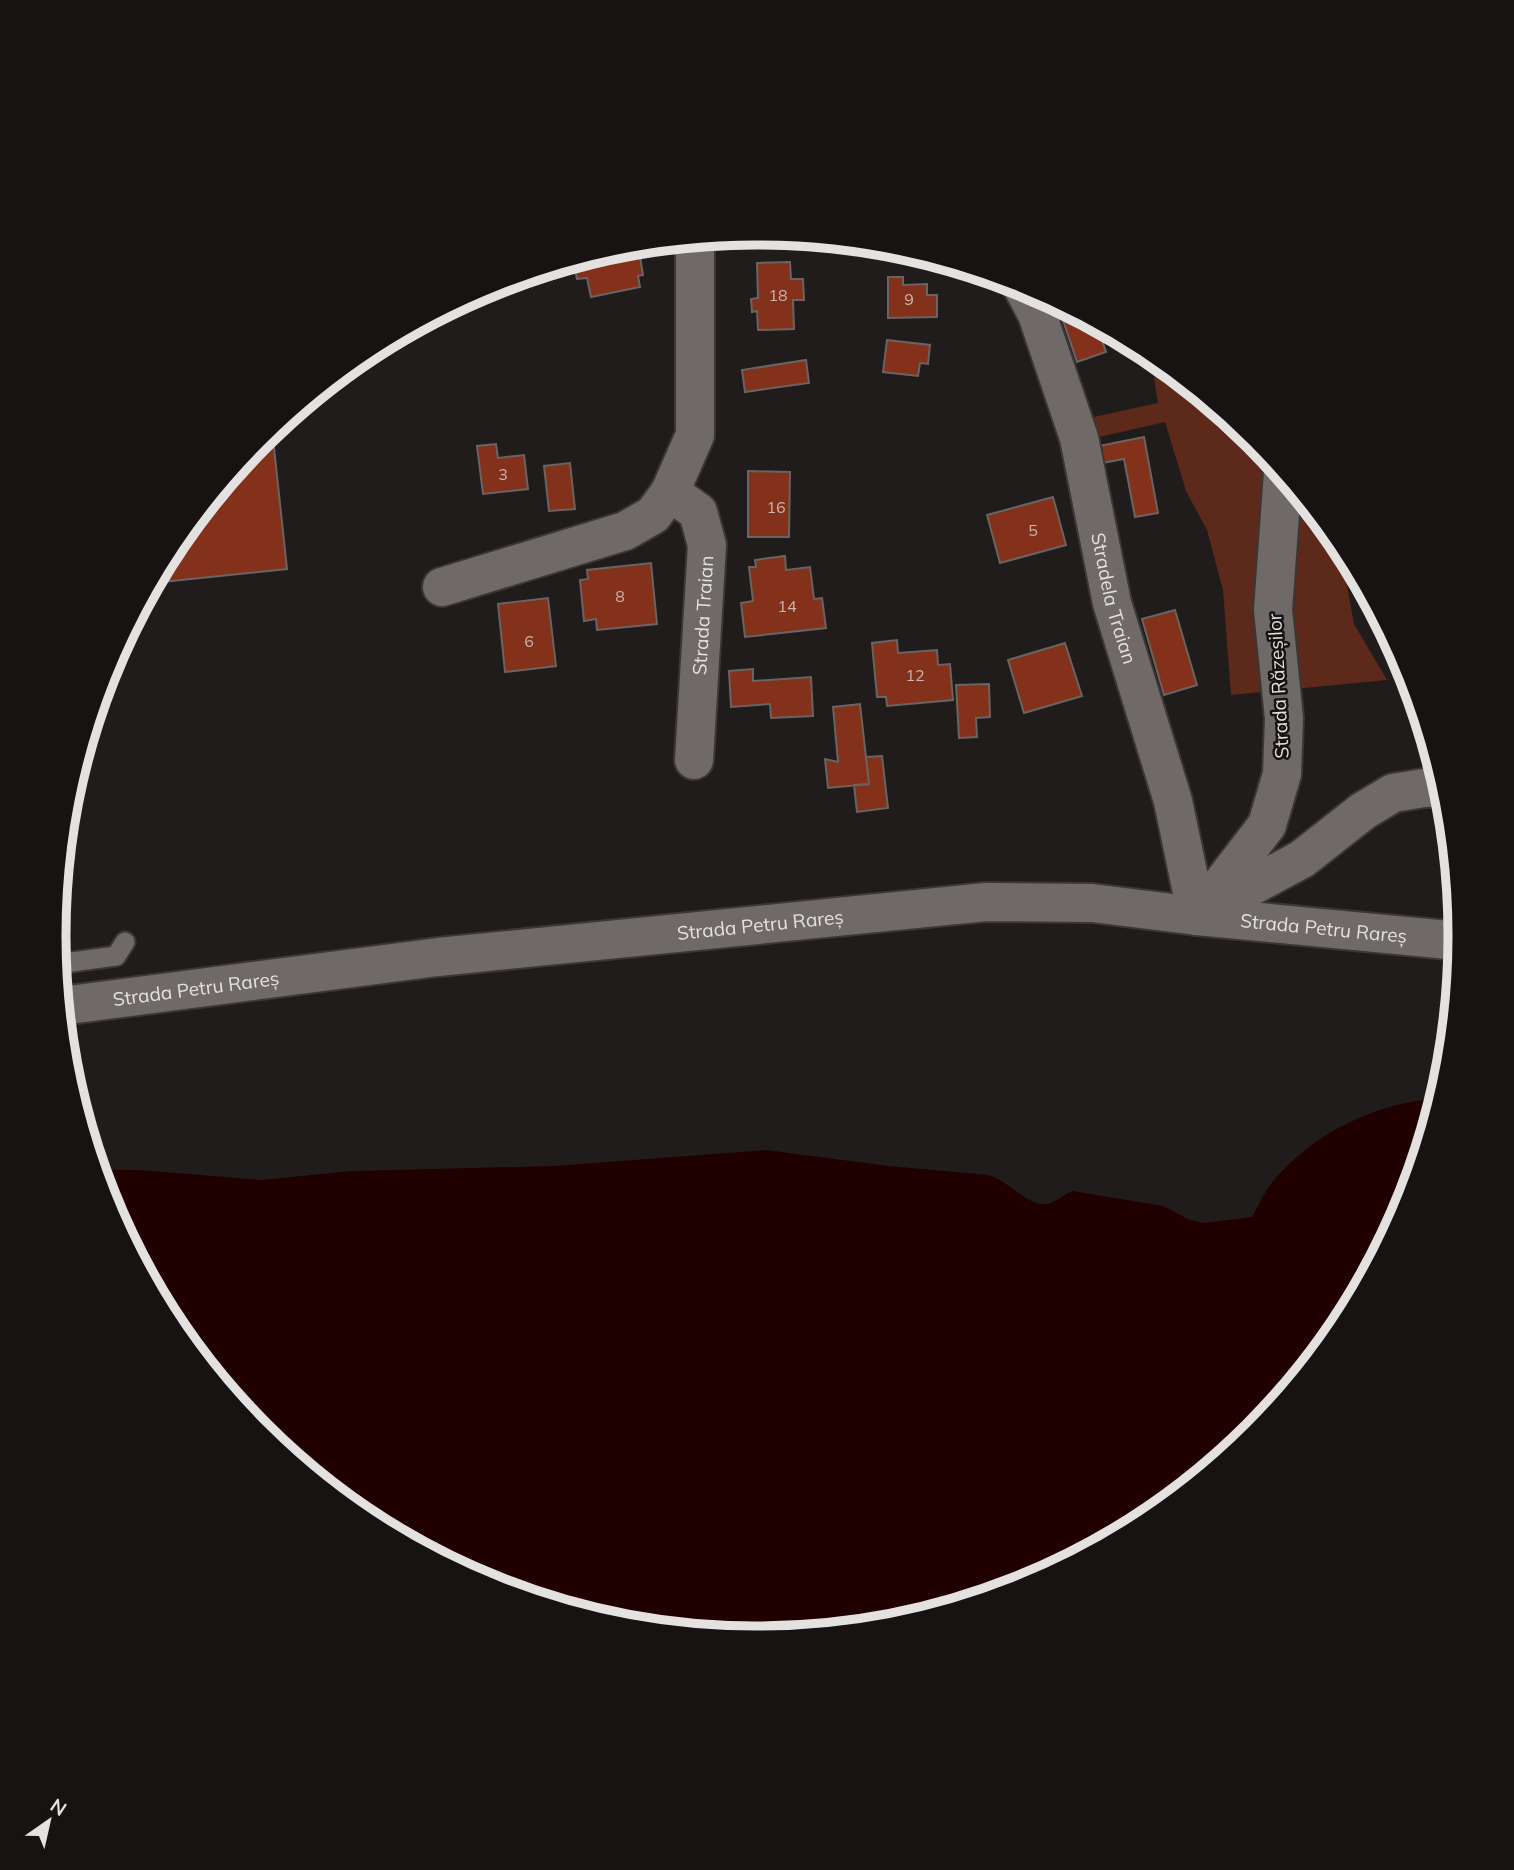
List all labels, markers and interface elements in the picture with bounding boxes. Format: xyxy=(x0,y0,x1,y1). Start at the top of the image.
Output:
house number: 18 xyxy=(768,285,788,305)
house number: 9 xyxy=(904,289,914,309)
house number: 3 xyxy=(498,464,508,484)
house number: 16 xyxy=(766,497,786,517)
house number: 5 xyxy=(1028,520,1038,540)
street label: Stradela Traian xyxy=(1086,531,1142,667)
street label: Strada Traian xyxy=(687,555,718,676)
house number: 8 xyxy=(615,586,625,606)
house number: 14 xyxy=(777,596,797,616)
street label: Strada Răzeșilor xyxy=(1262,613,1295,759)
house number: 6 xyxy=(524,631,534,651)
house number: 12 xyxy=(905,665,925,685)
street label: Strada Petru Rareș xyxy=(676,904,845,945)
street label: Strada Petru Rareș xyxy=(1239,908,1408,949)
street label: Strada Petru Rareș xyxy=(111,966,281,1011)
north arrow xyxy=(14,1786,84,1856)
text: N xyxy=(46,1793,71,1821)

